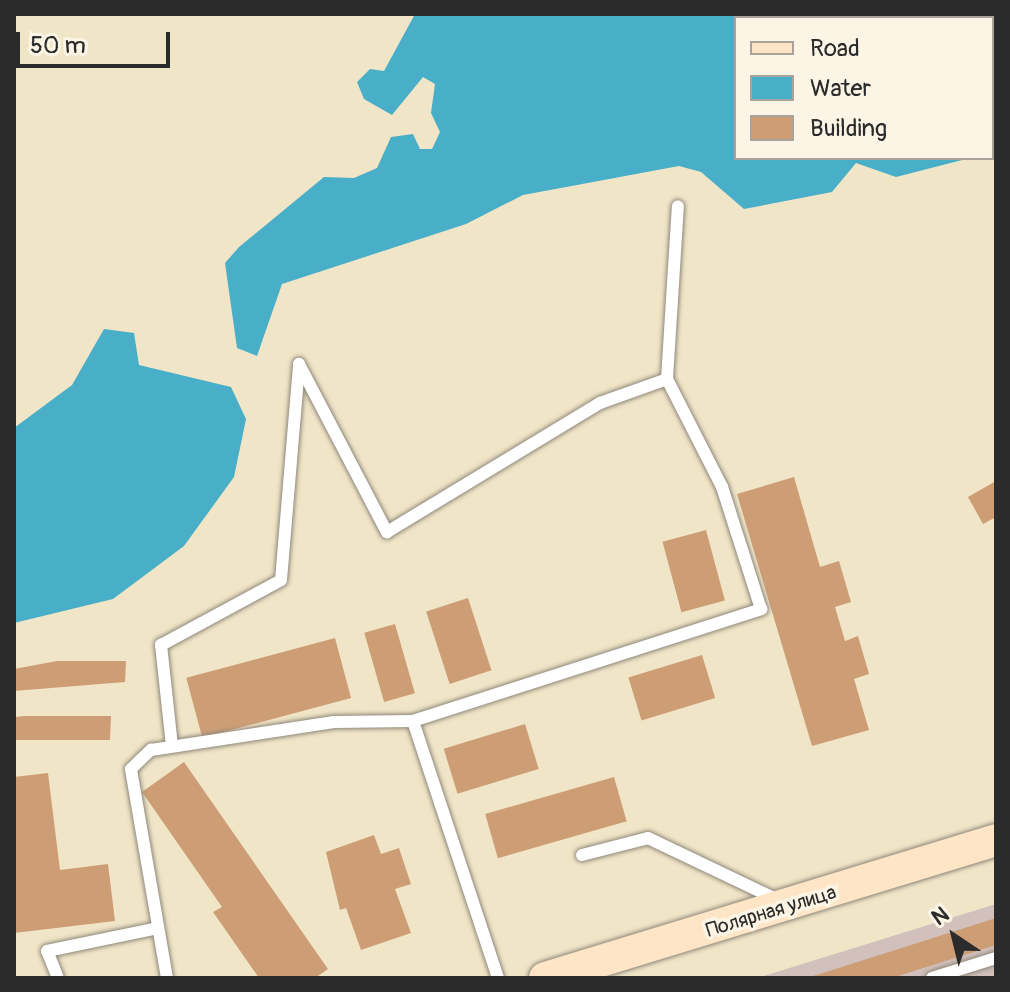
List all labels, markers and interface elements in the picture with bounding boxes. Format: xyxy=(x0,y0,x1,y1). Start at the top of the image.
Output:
scale bar xyxy=(20,16,174,66)
legend xyxy=(734,16,994,160)
text: 50 m xyxy=(30,31,86,60)
text: Road xyxy=(810,34,860,63)
text: Water xyxy=(810,74,871,103)
text: Building xyxy=(810,114,887,143)
street label: Полярная улица xyxy=(703,880,839,942)
north arrow xyxy=(914,896,994,976)
text: N xyxy=(926,901,954,932)

